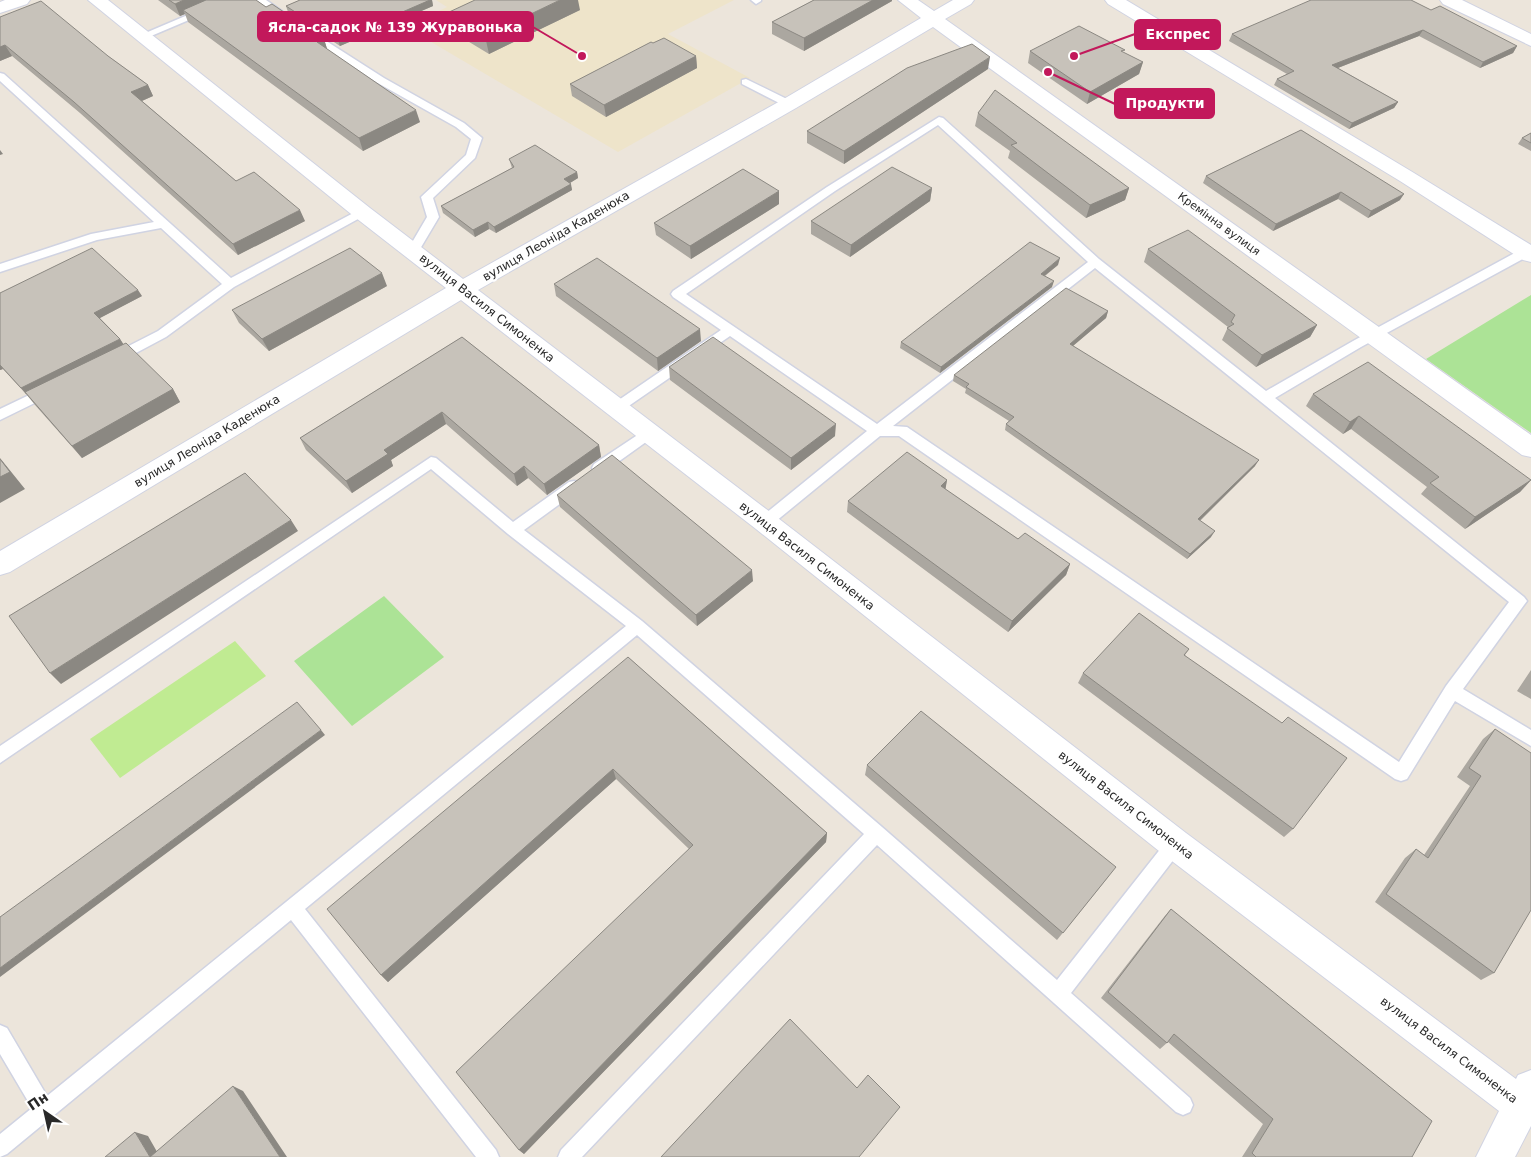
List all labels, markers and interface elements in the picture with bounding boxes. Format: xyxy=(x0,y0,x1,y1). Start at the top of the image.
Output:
callout: Ясла-садок № 139 Журавонька xyxy=(258,12,533,41)
text: Ясла-садок № 139 Журавонька xyxy=(267,19,523,35)
callout: Експрес xyxy=(1135,20,1220,49)
text: Експрес xyxy=(1146,26,1210,42)
callout: Продукти xyxy=(1115,89,1214,118)
text: Продукти xyxy=(1125,95,1205,111)
street label: вулиця Леоніда Каденюка xyxy=(480,188,632,284)
street label: Кремінна вулиця xyxy=(1175,190,1263,258)
street label: вулиця Василя Симоненка xyxy=(417,251,557,365)
street label: вулиця Леоніда Каденюка xyxy=(132,392,282,490)
street label: вулиця Василя Симоненка xyxy=(737,499,877,613)
street label: вулиця Василя Симоненка xyxy=(1056,748,1196,862)
street label: вулиця Василя Симоненка xyxy=(1378,994,1520,1106)
north arrow xyxy=(20,1087,70,1137)
text: Пн xyxy=(24,1089,51,1114)

